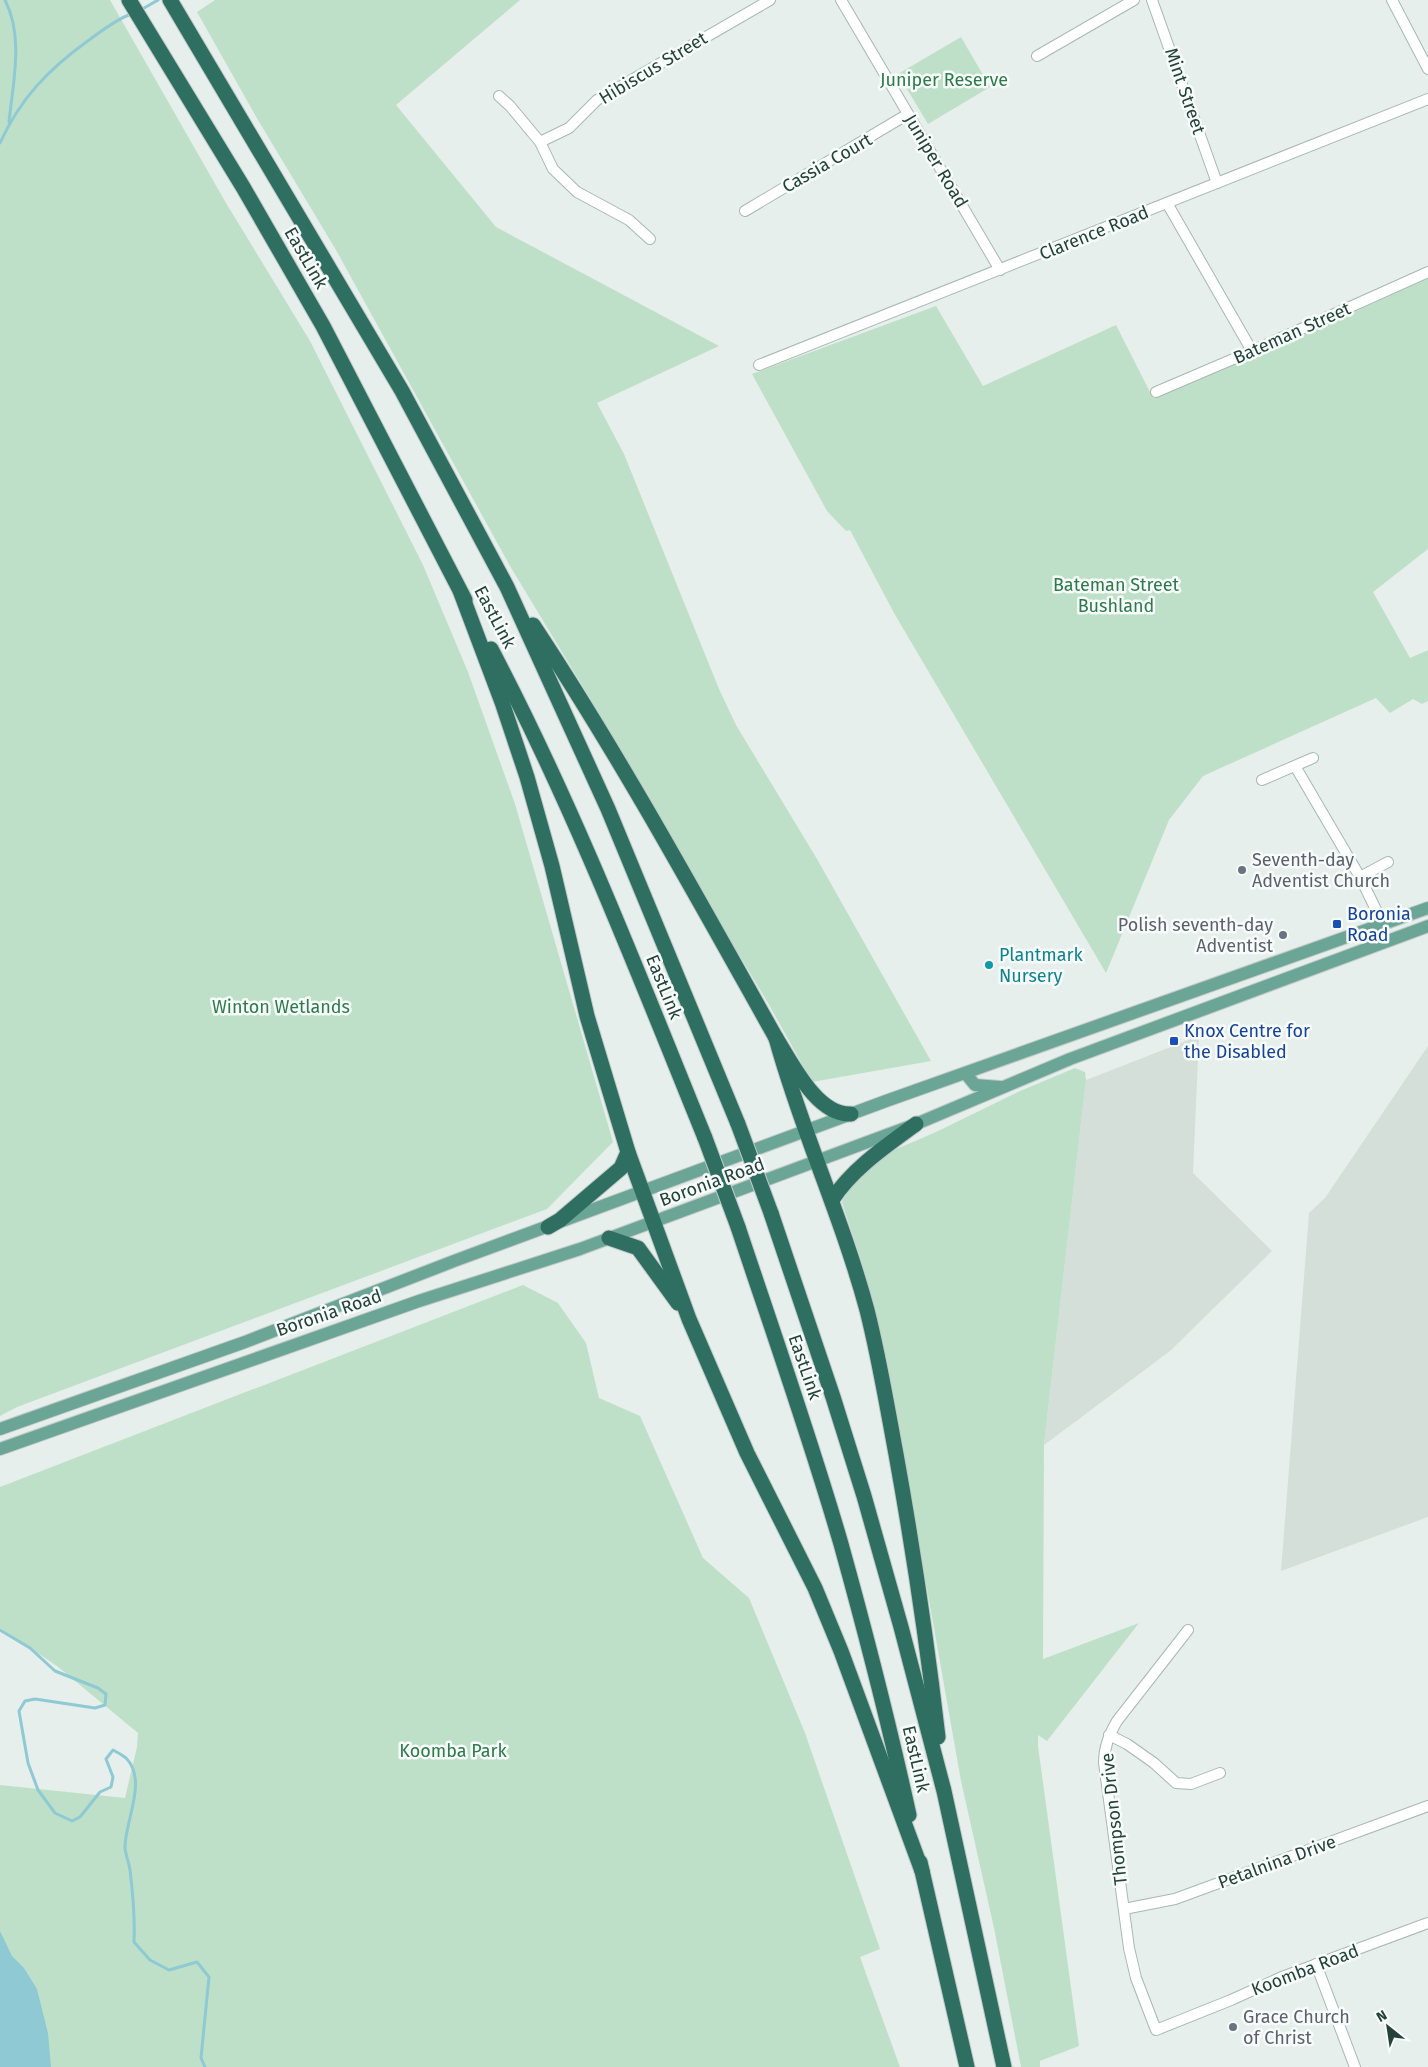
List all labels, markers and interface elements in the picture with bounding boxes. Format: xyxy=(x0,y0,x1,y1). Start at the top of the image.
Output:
street label: Hibiscus Street xyxy=(595,27,712,109)
street label: Mint Street xyxy=(1160,45,1210,137)
park label: Juniper Reserve xyxy=(880,69,1008,91)
street label: Juniper Road xyxy=(899,110,973,212)
street label: Cassia Court xyxy=(778,128,876,198)
street label: Clarence Road xyxy=(1036,201,1152,265)
street label: EastLink xyxy=(280,223,333,294)
street label: Bateman Street xyxy=(1230,297,1355,369)
park label: Bateman Street Bushland xyxy=(1053,574,1180,617)
street label: EastLink xyxy=(469,582,521,653)
place label: Seventh-day Adventist Church xyxy=(1252,849,1390,892)
marker: Seventh-day Adventist Church xyxy=(1236,864,1248,876)
place label: Boronia Road xyxy=(1347,903,1411,946)
place label: Polish seventh-day Adventist xyxy=(1118,914,1273,957)
marker: Boronia Road xyxy=(1331,918,1343,930)
marker: Polish seventh-day Adventist xyxy=(1277,929,1289,941)
place label: Plantmark Nursery xyxy=(999,944,1083,987)
street label: EastLink xyxy=(641,951,687,1023)
marker: Plantmark Nursery xyxy=(983,959,995,971)
park label: Winton Wetlands xyxy=(212,996,350,1018)
place label: Knox Centre for the Disabled xyxy=(1184,1020,1310,1063)
marker: Knox Centre for the Disabled xyxy=(1168,1035,1180,1047)
street label: Boronia Road xyxy=(657,1153,767,1211)
street label: Boronia Road xyxy=(273,1285,385,1341)
street label: EastLink xyxy=(784,1331,827,1403)
street label: EastLink xyxy=(898,1724,935,1795)
park label: Koomba Park xyxy=(399,1740,507,1762)
street label: Thompson Drive xyxy=(1096,1752,1132,1886)
street label: Petalnina Drive xyxy=(1215,1830,1339,1894)
street label: Koomba Road xyxy=(1248,1939,1362,2001)
north arrow xyxy=(1363,2002,1413,2052)
place label: Grace Church of Christ xyxy=(1243,2006,1350,2049)
text: N xyxy=(1373,2006,1390,2026)
marker: Grace Church of Christ xyxy=(1227,2021,1239,2033)

